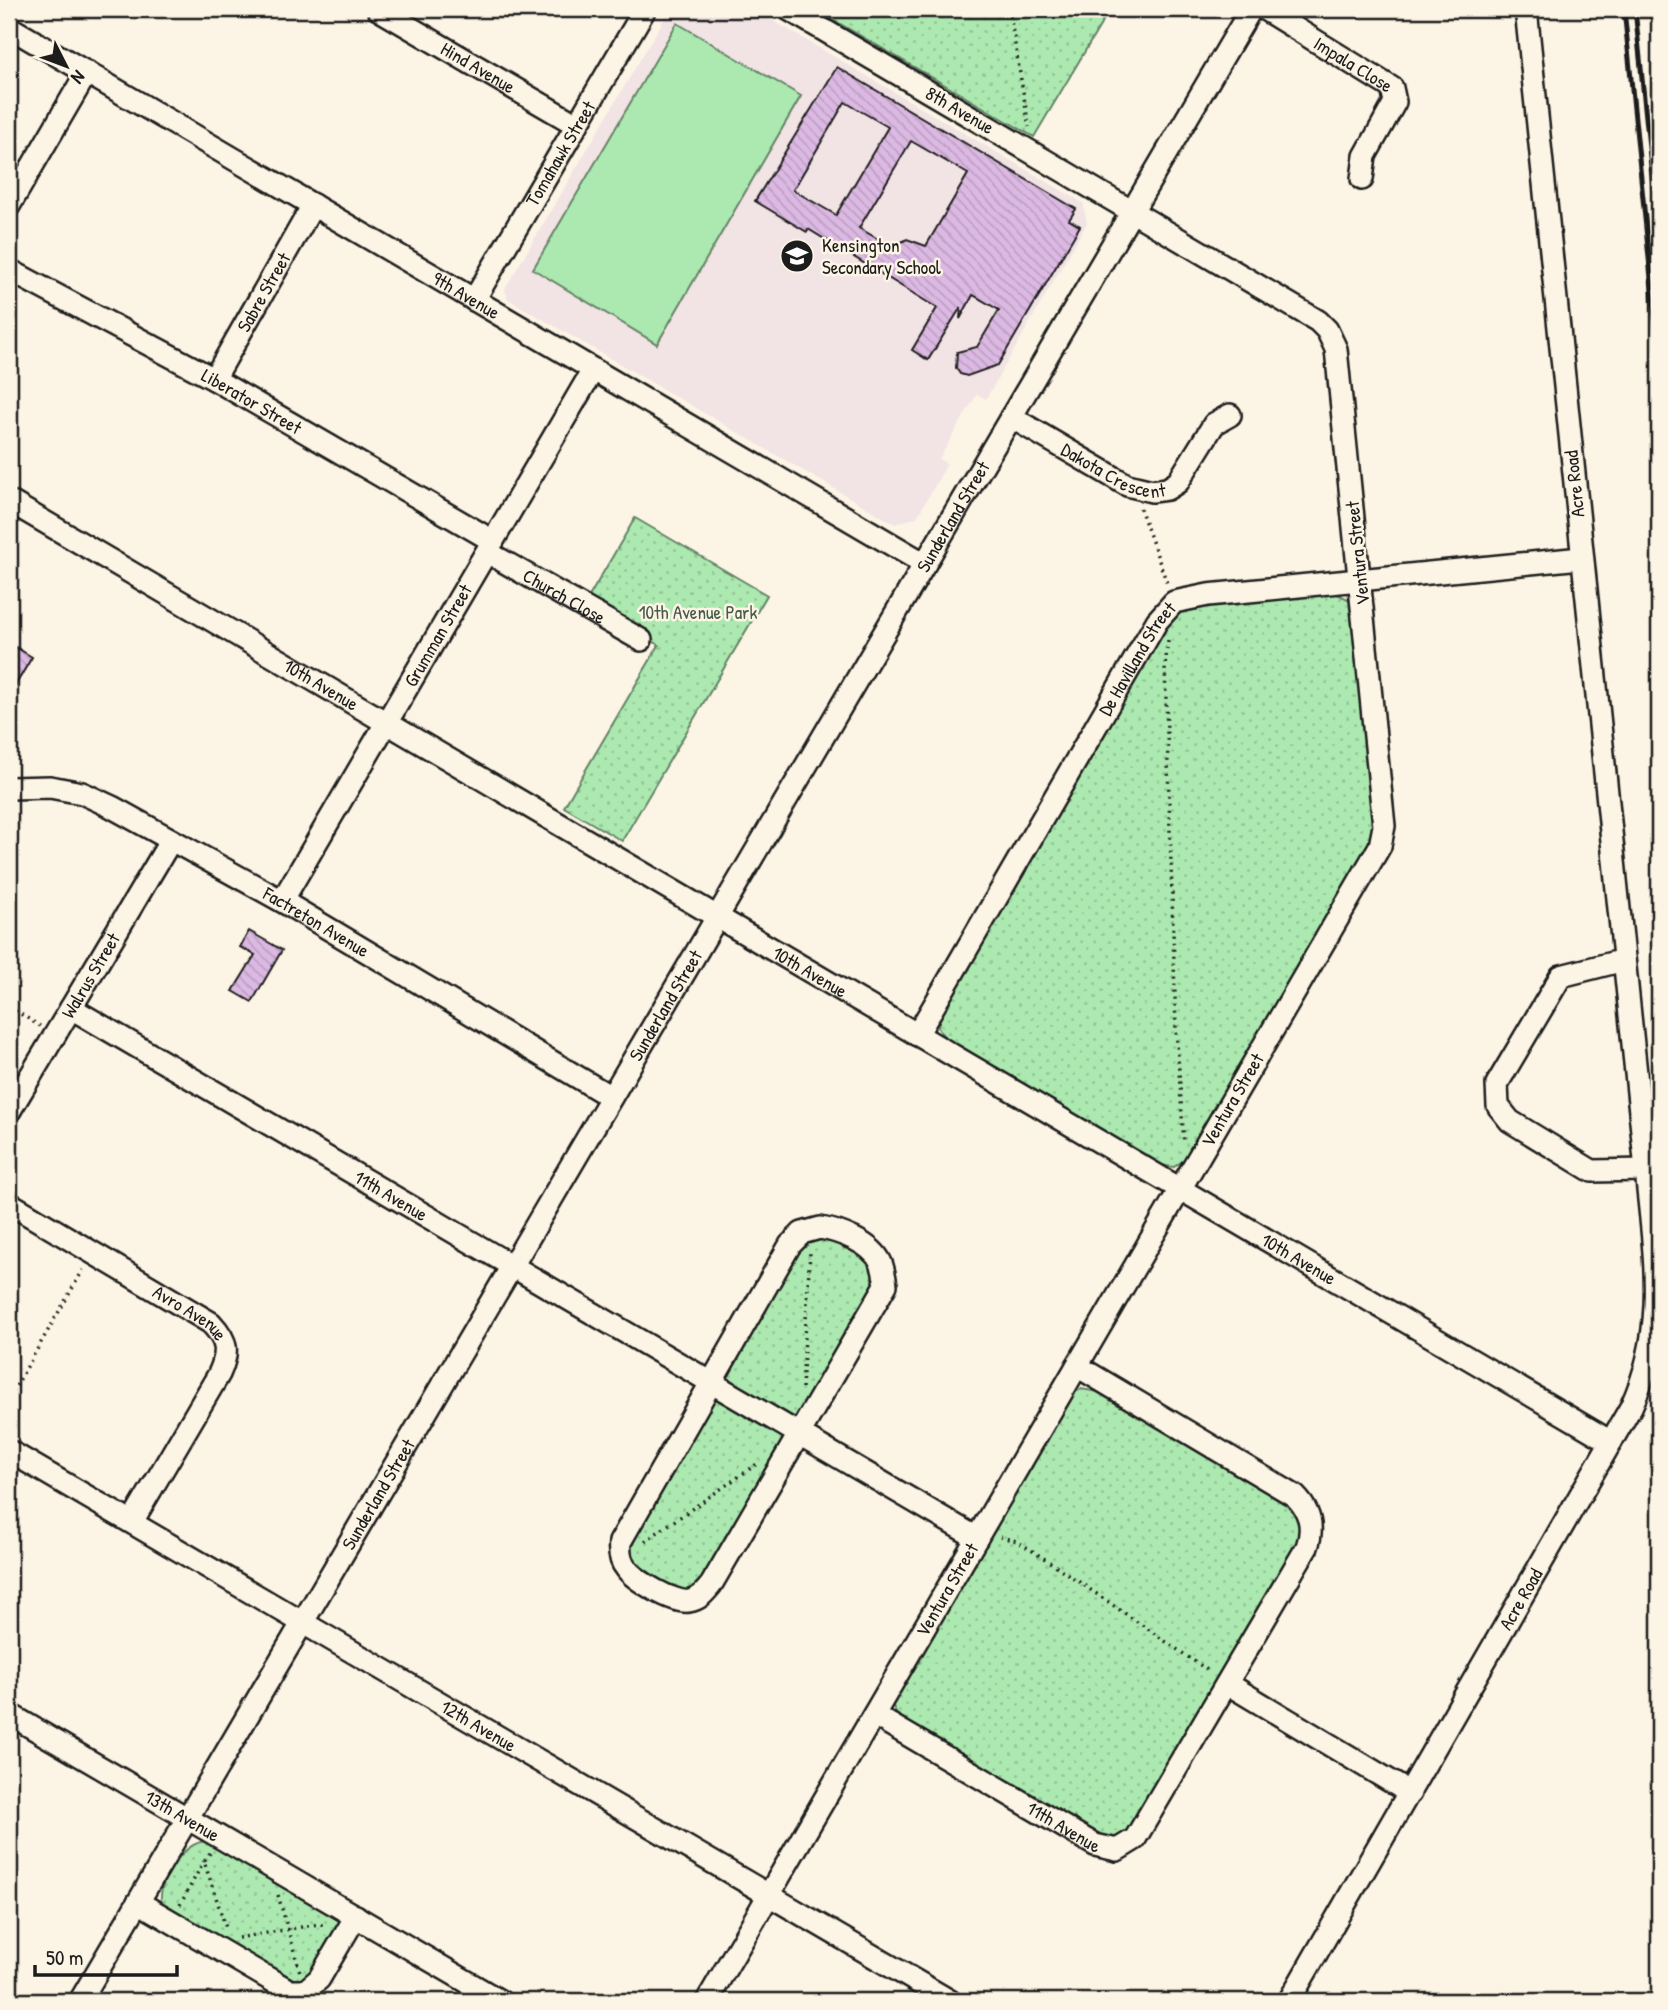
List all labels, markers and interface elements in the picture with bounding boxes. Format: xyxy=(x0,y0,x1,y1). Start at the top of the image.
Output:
street label: Impala Close xyxy=(1309,30,1398,99)
north arrow xyxy=(32,32,102,102)
street label: Hind Avenue xyxy=(436,36,520,99)
text: N xyxy=(66,65,92,90)
street label: 8th Avenue xyxy=(921,80,999,140)
street label: Tomahawk Street xyxy=(519,96,601,211)
place label: Kensington Secondary School xyxy=(822,232,942,280)
school or university icon: Kensington Secondary School xyxy=(778,237,816,275)
street label: Sabre Street xyxy=(231,247,297,337)
street label: 9th Avenue xyxy=(428,265,505,325)
street label: Liberator Street xyxy=(197,362,307,441)
street label: Dakota Crescent xyxy=(1057,436,1167,504)
street label: Acre Road xyxy=(1558,449,1590,519)
street label: Sunderland Street xyxy=(910,456,996,577)
street label: Ventura Street xyxy=(1339,499,1375,606)
street label: Church Close xyxy=(518,562,611,630)
street label: Grumman Street xyxy=(397,579,478,691)
street label: De Havilland Street xyxy=(1092,595,1182,720)
park label: 10th Avenue Park xyxy=(639,599,757,625)
street label: 10th Avenue xyxy=(279,652,364,717)
street label: Factreton Avenue xyxy=(258,880,374,963)
street label: Walrus Street xyxy=(55,927,126,1023)
street label: 10th Avenue xyxy=(768,939,853,1004)
street label: Sunderland Street xyxy=(623,945,708,1066)
street label: Ventura Street xyxy=(1195,1048,1270,1151)
street label: 11th Avenue xyxy=(350,1164,433,1227)
street label: 10th Avenue xyxy=(1257,1227,1341,1291)
street label: Avro Avenue xyxy=(148,1279,234,1346)
street label: Sunderland Street xyxy=(335,1433,421,1554)
street label: Ventura Street xyxy=(909,1538,984,1641)
street label: Acre Road xyxy=(1493,1563,1549,1634)
street label: 12th Avenue xyxy=(436,1693,521,1758)
street label: 13th Avenue xyxy=(140,1783,225,1848)
street label: 11th Avenue xyxy=(1022,1795,1102,1859)
scale bar xyxy=(35,1933,177,1977)
text: 50 m xyxy=(46,1943,83,1972)

